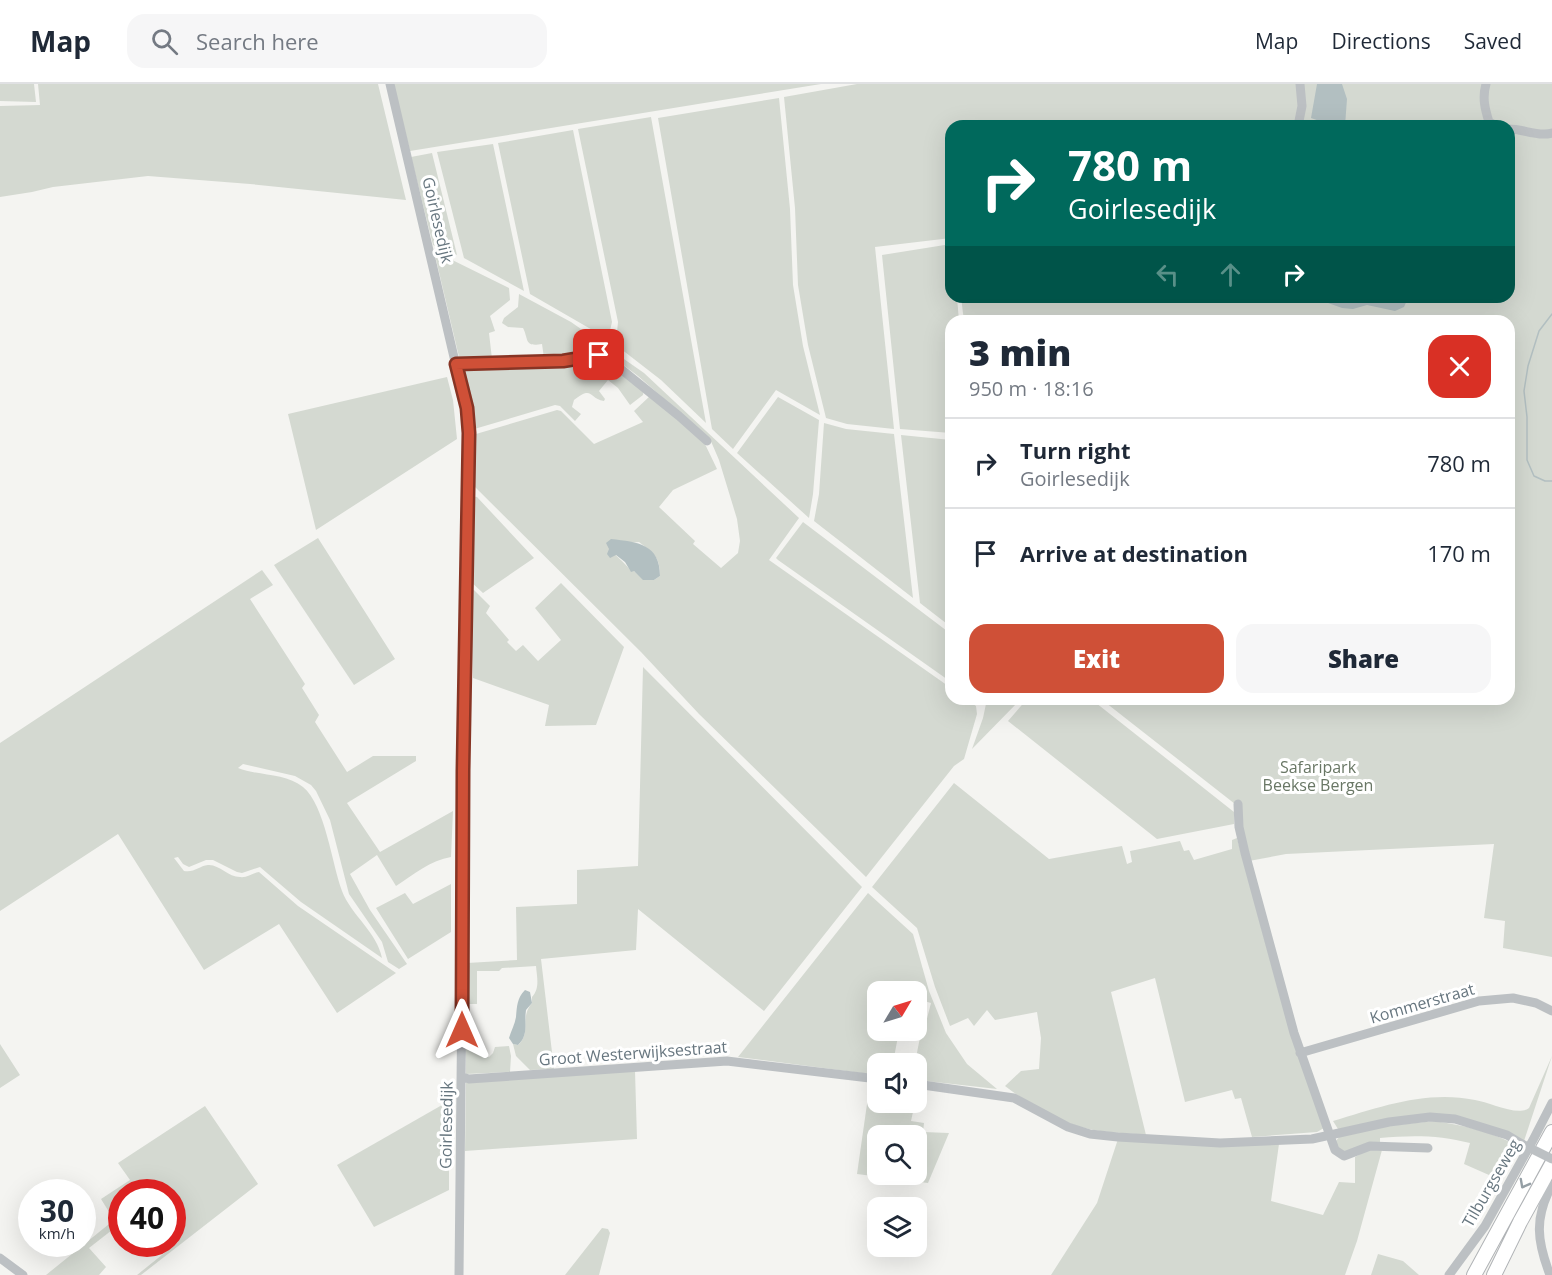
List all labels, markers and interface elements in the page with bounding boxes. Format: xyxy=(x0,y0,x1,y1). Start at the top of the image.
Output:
search box xyxy=(127,14,547,68)
text: Map xyxy=(30,22,91,60)
icon: search xyxy=(148,25,181,58)
text: Search here xyxy=(196,26,319,56)
text: Map xyxy=(1255,27,1298,55)
text: Directions xyxy=(1331,27,1431,55)
text: Saved xyxy=(1464,27,1522,55)
text: 780 m xyxy=(1068,136,1192,193)
icon: right xyxy=(969,144,1047,222)
street label: Goirlesedijk xyxy=(417,175,459,266)
text: Goirlesedijk xyxy=(1068,190,1216,227)
icon: left xyxy=(1151,258,1184,291)
icon: ahead xyxy=(1214,258,1247,291)
icon: right xyxy=(1277,258,1310,291)
text: 3 min xyxy=(969,328,1071,377)
pin xyxy=(573,329,624,380)
button: close xyxy=(1428,335,1491,398)
icon: arrive xyxy=(582,338,615,371)
text: 950 m · 18:16 xyxy=(969,375,1094,402)
text: Turn right xyxy=(1020,435,1131,465)
icon: right xyxy=(969,447,1002,480)
text: 780 m xyxy=(1427,448,1491,478)
text: Goirlesedijk xyxy=(1020,465,1130,492)
icon: arrive xyxy=(969,537,1002,570)
text: Arrive at destination xyxy=(1020,538,1248,568)
text: 170 m xyxy=(1427,538,1491,568)
button: Exit xyxy=(969,624,1224,693)
button: Share xyxy=(1236,624,1491,693)
park label: Safaripark Beekse Bergen xyxy=(1263,756,1373,796)
street label: Kommerstraat xyxy=(1367,977,1477,1028)
north arrow xyxy=(867,981,927,1041)
map controls xyxy=(867,981,927,1257)
position arrow xyxy=(430,998,494,1062)
street label: Groot Westerwijksestraat xyxy=(538,1035,728,1071)
button: sound xyxy=(867,1053,927,1113)
street label: Goirlesedijk xyxy=(434,1080,458,1169)
button: search xyxy=(867,1125,927,1185)
street label: Tilburgseweg xyxy=(1457,1135,1525,1231)
one-way arrow xyxy=(1520,1177,1531,1188)
speed limit sign: 40 xyxy=(108,1179,186,1257)
text: 30 xyxy=(40,1190,74,1231)
button: layers xyxy=(867,1197,927,1257)
text: km/h xyxy=(39,1223,75,1243)

